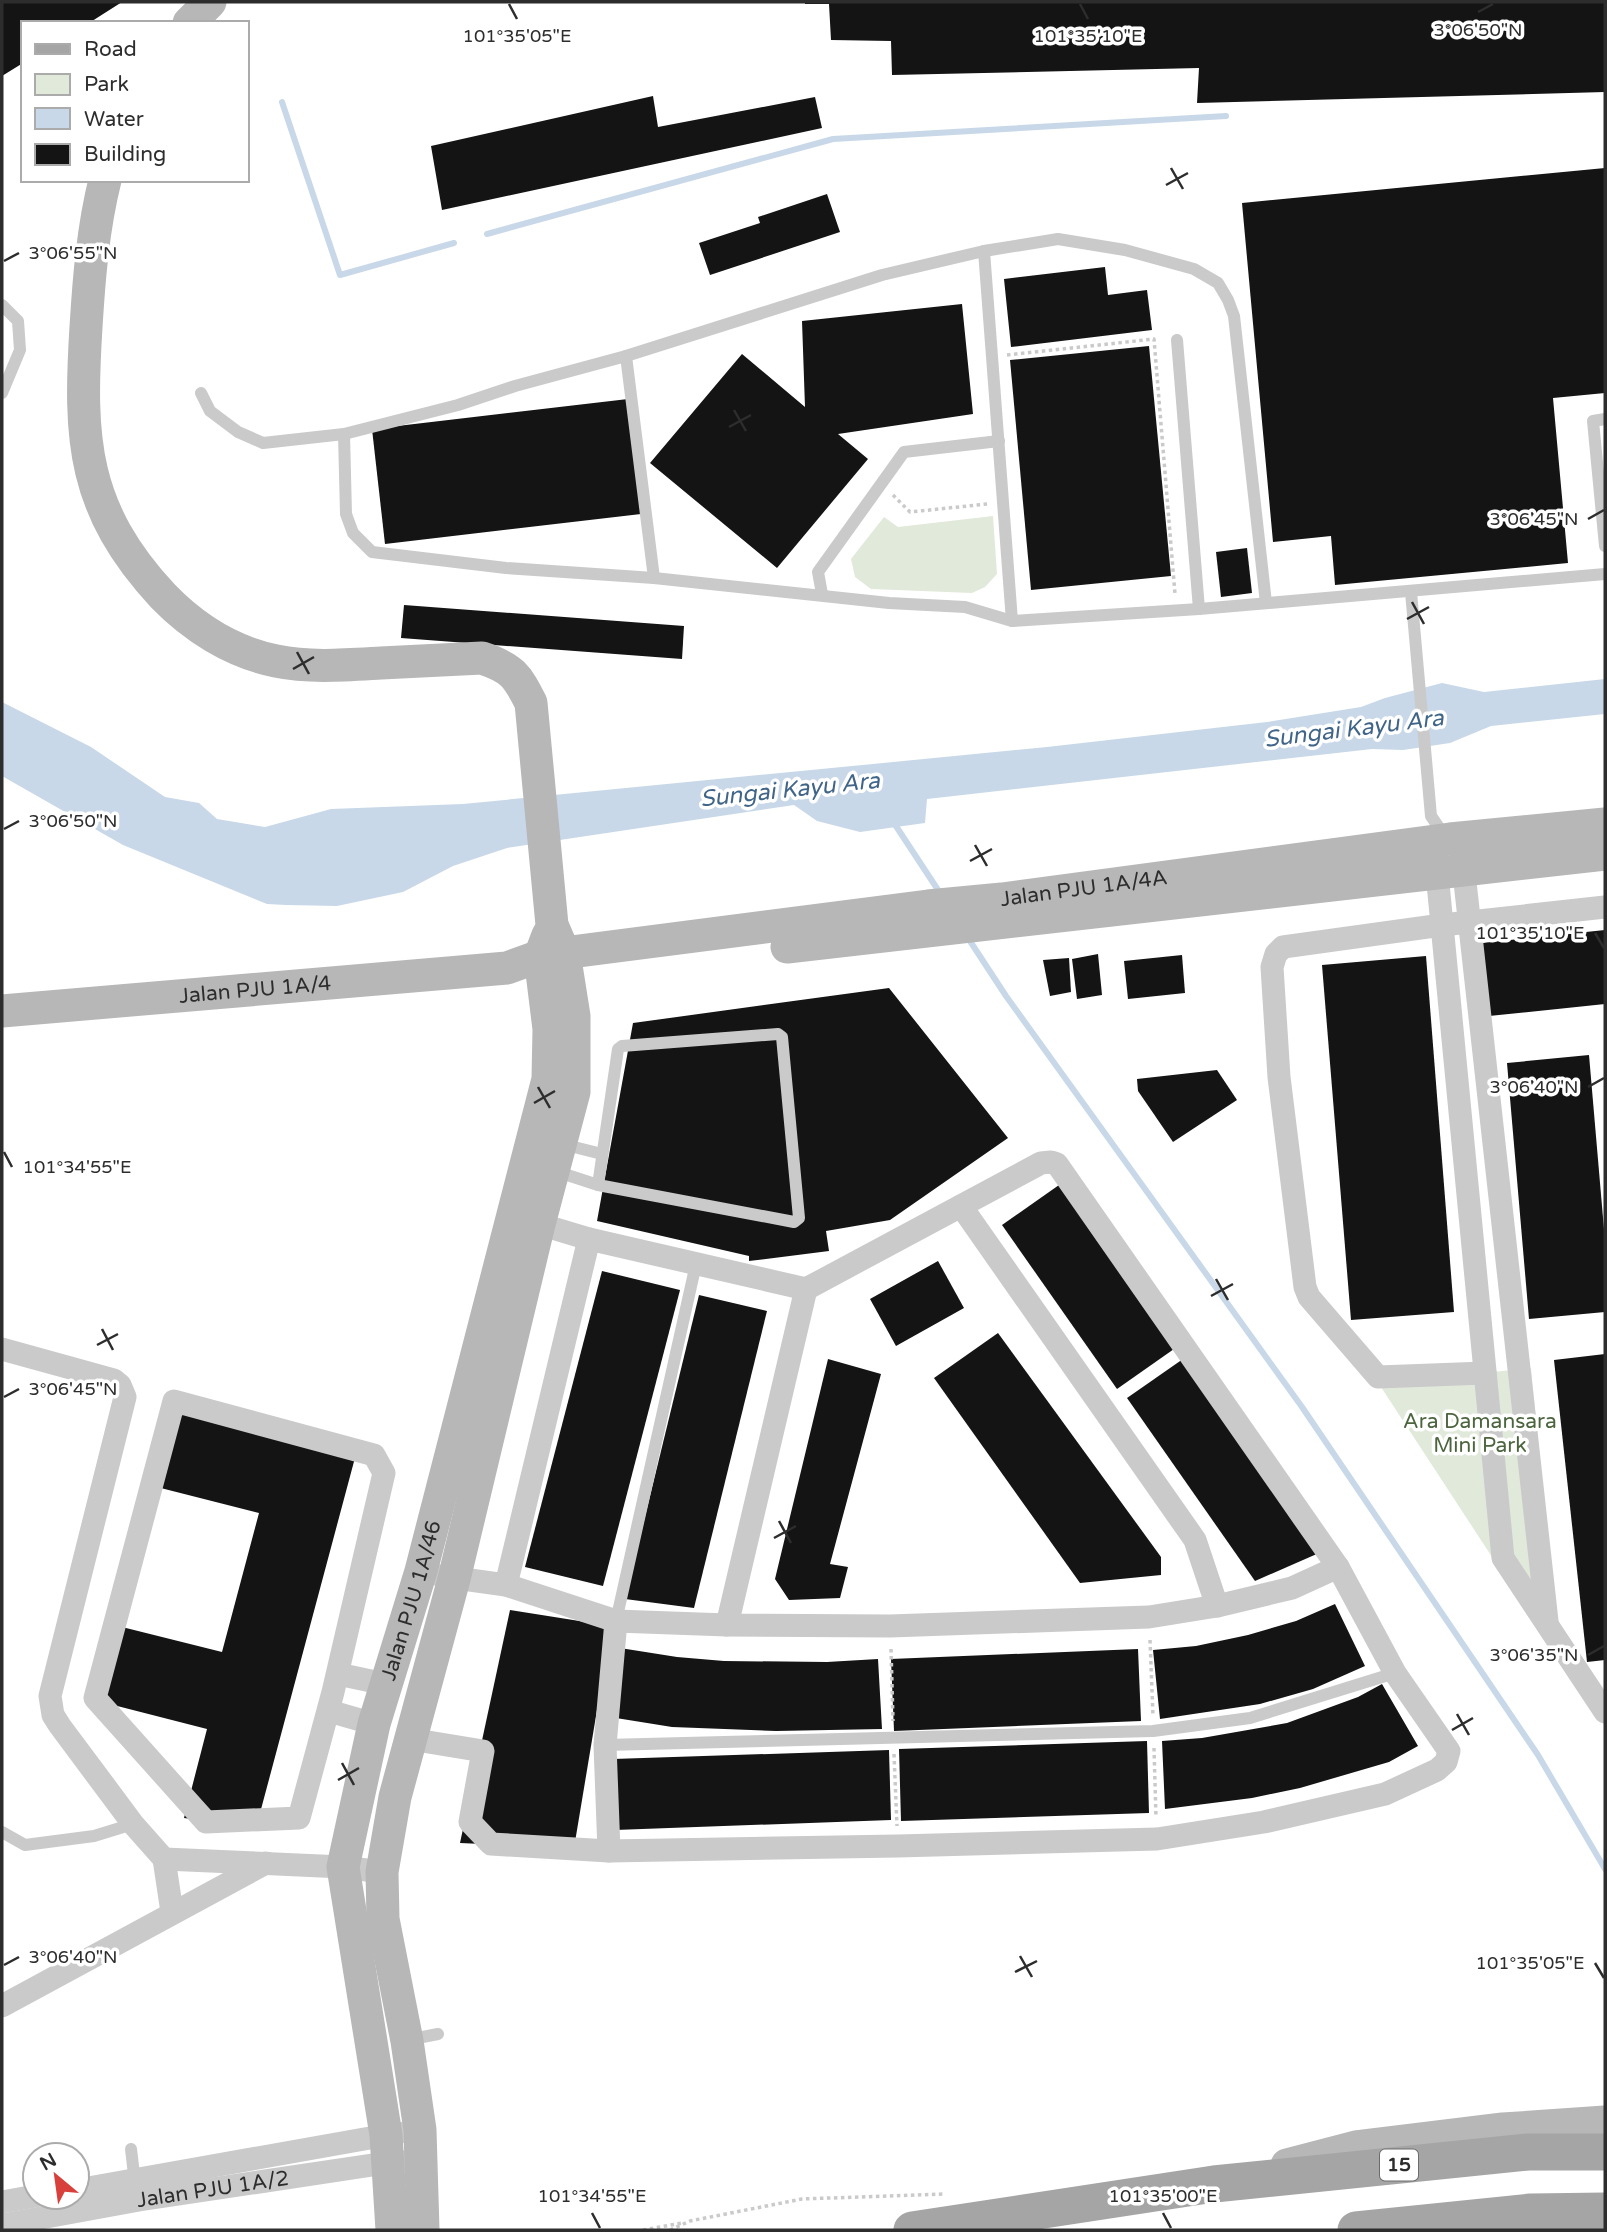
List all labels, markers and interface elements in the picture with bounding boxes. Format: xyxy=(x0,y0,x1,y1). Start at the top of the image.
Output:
text: 3°06'50"N xyxy=(1433,19,1523,41)
legend xyxy=(21,21,248,182)
text: 101°35'05"E xyxy=(463,25,571,47)
text: 101°35'10"E xyxy=(1034,25,1142,47)
text: Road xyxy=(84,37,137,62)
text: Park xyxy=(84,72,129,97)
text: Water xyxy=(84,107,144,132)
text: Building xyxy=(84,142,166,167)
text: 3°06'55"N xyxy=(28,242,118,264)
text: 3°06'45"N xyxy=(1489,508,1579,530)
water label: Sungai Kayu Ara xyxy=(1263,704,1446,754)
water label: Sungai Kayu Ara xyxy=(699,767,882,813)
text: 3°06'50"N xyxy=(28,810,118,832)
street label: Jalan PJU 1A/4A xyxy=(999,865,1169,912)
text: 101°35'10"E xyxy=(1476,922,1584,944)
street label: Jalan PJU 1A/4 xyxy=(178,971,332,1008)
text: 3°06'40"N xyxy=(1489,1076,1579,1098)
text: 101°34'55"E xyxy=(23,1156,131,1178)
text: 3°06'45"N xyxy=(28,1378,118,1400)
park label: Ara Damansara Mini Park xyxy=(1403,1409,1557,1458)
street label: Jalan PJU 1A/46 xyxy=(376,1518,446,1683)
text: 3°06'35"N xyxy=(1489,1644,1579,1666)
text: 3°06'40"N xyxy=(28,1946,118,1968)
text: 101°35'05"E xyxy=(1476,1952,1584,1974)
north arrow xyxy=(21,2141,91,2211)
text: N xyxy=(36,2149,60,2175)
road number: 15 xyxy=(1380,2150,1418,2180)
street label: Jalan PJU 1A/2 xyxy=(135,2165,291,2213)
text: 101°34'55"E xyxy=(538,2185,646,2207)
text: 101°35'00"E xyxy=(1109,2185,1217,2207)

